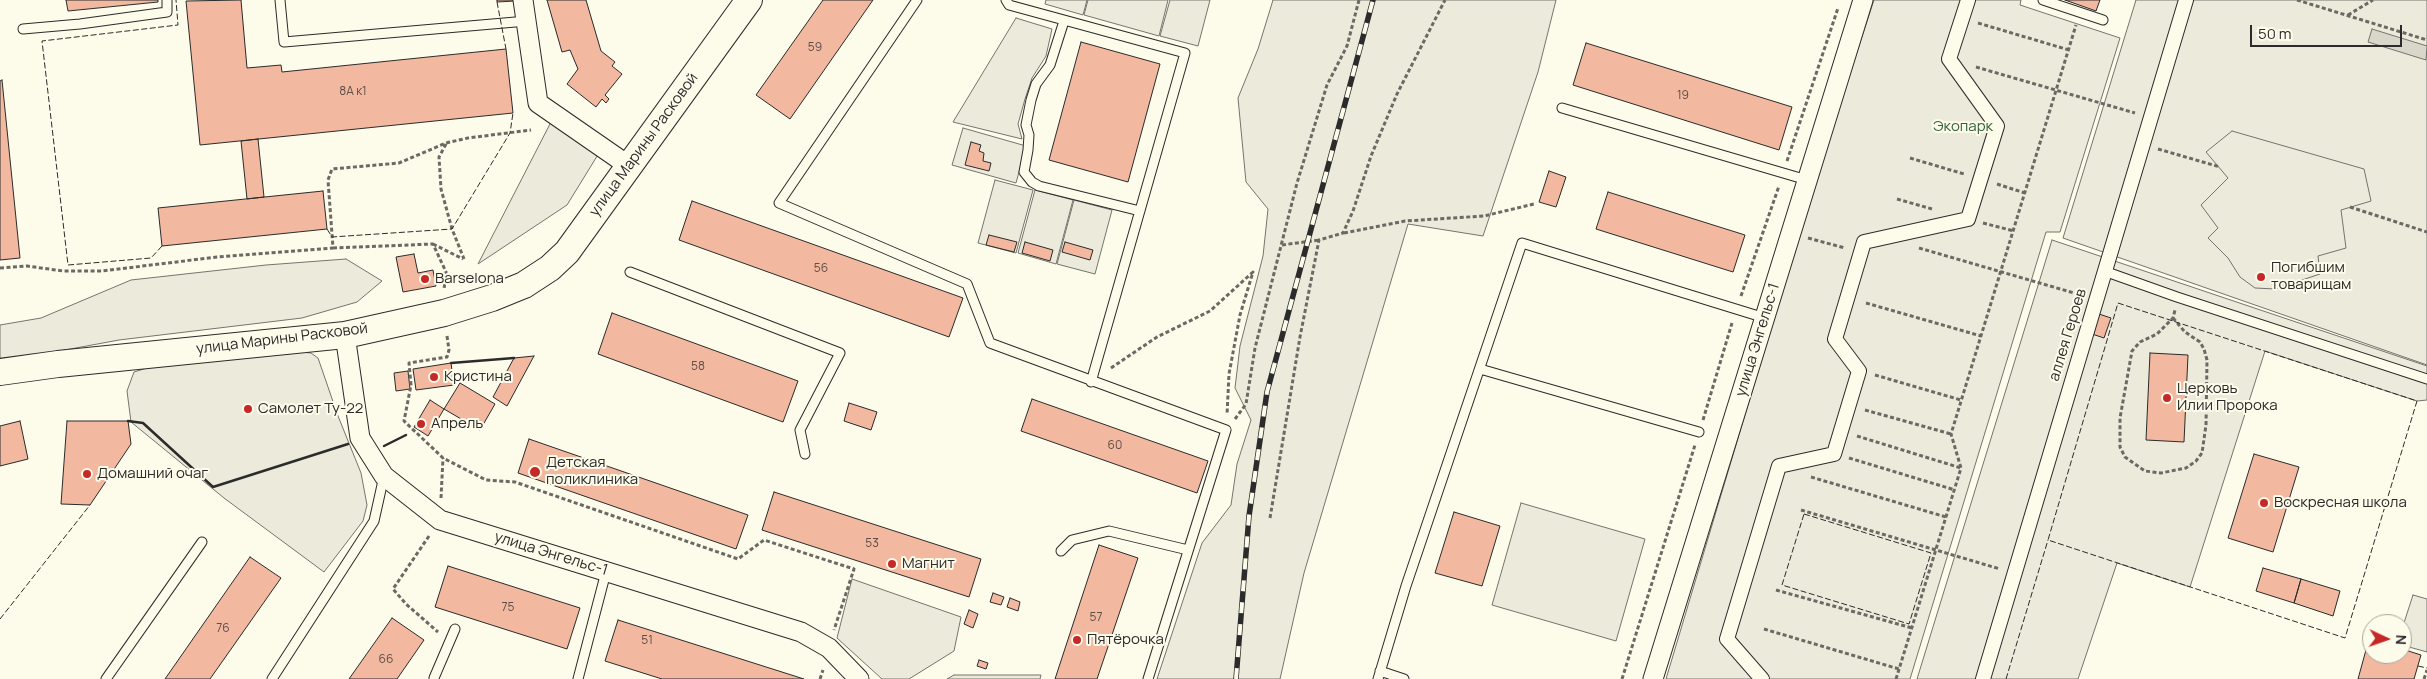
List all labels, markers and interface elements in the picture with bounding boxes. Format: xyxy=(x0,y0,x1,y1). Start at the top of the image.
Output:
scale bar xyxy=(2252,15,2404,47)
text: 50 m xyxy=(2258,23,2292,44)
house number: 59 xyxy=(808,41,822,55)
street label: улица Марины Расковой xyxy=(586,70,702,220)
house number: 8А к1 xyxy=(339,85,367,99)
house number: 19 xyxy=(1677,89,1689,103)
park label: Экопарк xyxy=(1933,118,1993,136)
place label: Погибшим товарищам xyxy=(2271,259,2351,294)
house number: 56 xyxy=(814,262,828,276)
place label: Barselona xyxy=(435,270,504,288)
marker: Погибшим товарищам xyxy=(2255,271,2267,283)
marker: Barselona xyxy=(419,273,431,285)
street label: улица Энгельс-1 xyxy=(1732,281,1784,399)
street label: аллея Героев xyxy=(2045,287,2091,383)
street label: улица Марины Расковой xyxy=(195,320,369,358)
house number: 58 xyxy=(691,360,705,374)
place label: Кристина xyxy=(444,368,512,386)
marker: Кристина xyxy=(428,371,440,383)
place label: Церковь Илии Пророка xyxy=(2177,380,2278,415)
marker: Церковь Илии Пророка xyxy=(2161,392,2173,404)
place label: Самолет Ту-22 xyxy=(258,400,363,418)
marker: Самолет Ту-22 xyxy=(242,403,254,415)
place label: Апрель xyxy=(431,415,483,433)
marker: Апрель xyxy=(415,418,427,430)
house number: 60 xyxy=(1108,439,1122,453)
place label: Детская поликлиника xyxy=(546,454,638,489)
place label: Домашний очаг xyxy=(97,465,208,483)
marker: Детская поликлиника xyxy=(528,465,542,479)
marker: Домашний очаг xyxy=(81,468,93,480)
place label: Воскресная школа xyxy=(2274,494,2407,512)
marker: Воскресная школа xyxy=(2258,497,2270,509)
street label: улица Энгельс-1 xyxy=(492,528,610,580)
house number: 53 xyxy=(865,537,879,551)
place label: Магнит xyxy=(902,555,955,573)
marker: Магнит xyxy=(886,558,898,570)
house number: 75 xyxy=(502,601,514,615)
house number: 57 xyxy=(1090,611,1102,625)
north arrow xyxy=(2362,614,2412,664)
house number: 76 xyxy=(216,622,230,636)
place label: Пятёрочка xyxy=(1087,631,1164,649)
house number: 51 xyxy=(641,634,653,648)
marker: Пятёрочка xyxy=(1071,634,1083,646)
text: N xyxy=(2392,634,2411,645)
house number: 66 xyxy=(379,653,393,667)

